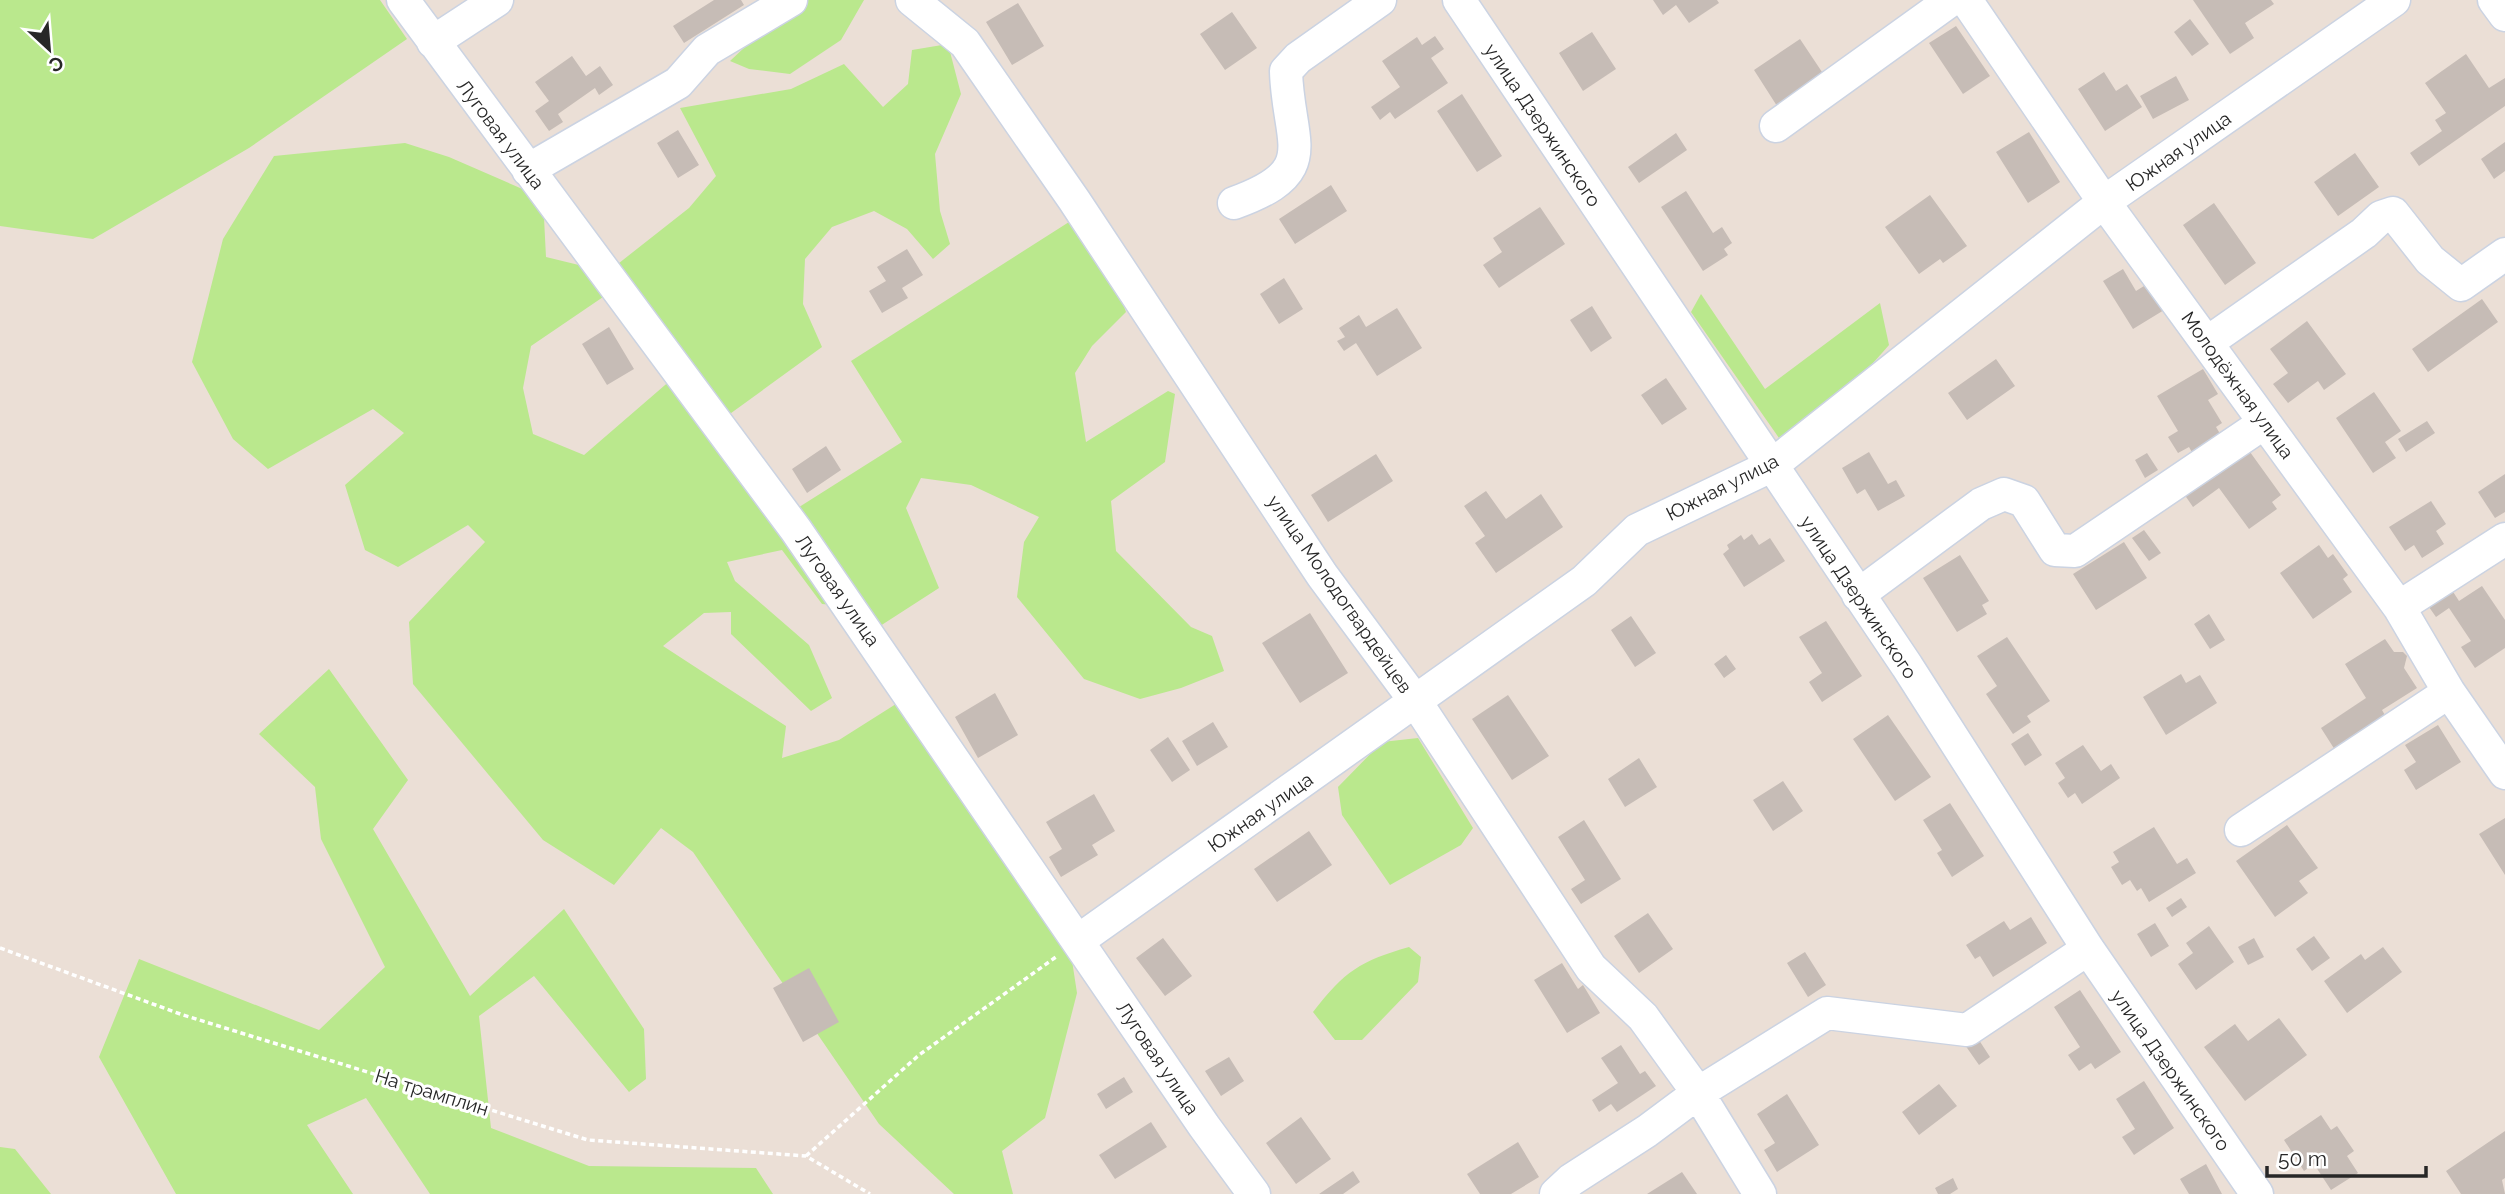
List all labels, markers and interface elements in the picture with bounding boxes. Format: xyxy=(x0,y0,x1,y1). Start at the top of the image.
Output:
north arrow xyxy=(14,14,84,84)
street label: улица Дзержинского xyxy=(1480,39,1606,211)
text: С xyxy=(46,52,67,77)
street label: Луговая улица xyxy=(453,75,549,193)
street label: Южная улица xyxy=(2121,107,2235,195)
street label: Молодёжная улица xyxy=(2177,307,2299,463)
street label: Южная улица xyxy=(1662,449,1782,525)
street label: улица Молодогвардейцев xyxy=(1263,491,1417,697)
street label: улица Дзержинского xyxy=(1796,511,1922,683)
street label: Луговая улица xyxy=(791,530,885,650)
street label: Южная улица xyxy=(1203,768,1317,856)
street label: улица Дзержинского xyxy=(2107,985,2235,1155)
street label: Луговая улица xyxy=(1112,997,1204,1119)
street label: На трамплин xyxy=(373,1064,491,1120)
scale bar xyxy=(2267,1134,2426,1178)
text: 50 m xyxy=(2278,1146,2327,1171)

